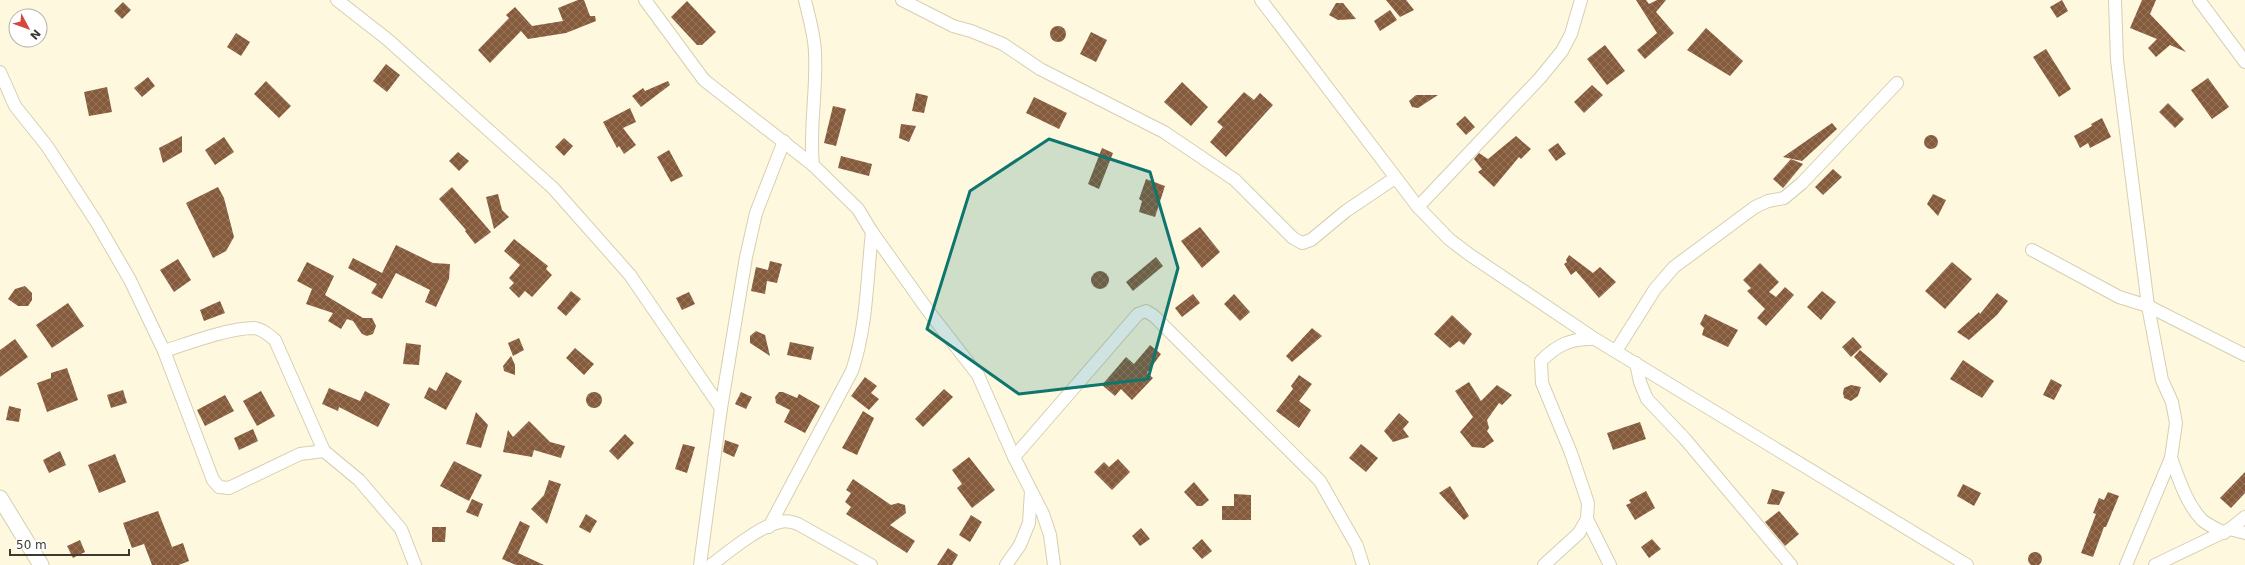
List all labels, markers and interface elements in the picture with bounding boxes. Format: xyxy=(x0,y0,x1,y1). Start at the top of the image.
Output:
north arrow xyxy=(8,8,48,48)
text: N xyxy=(27,26,43,42)
scale bar xyxy=(10,531,129,557)
text: 50 m xyxy=(16,538,47,552)

